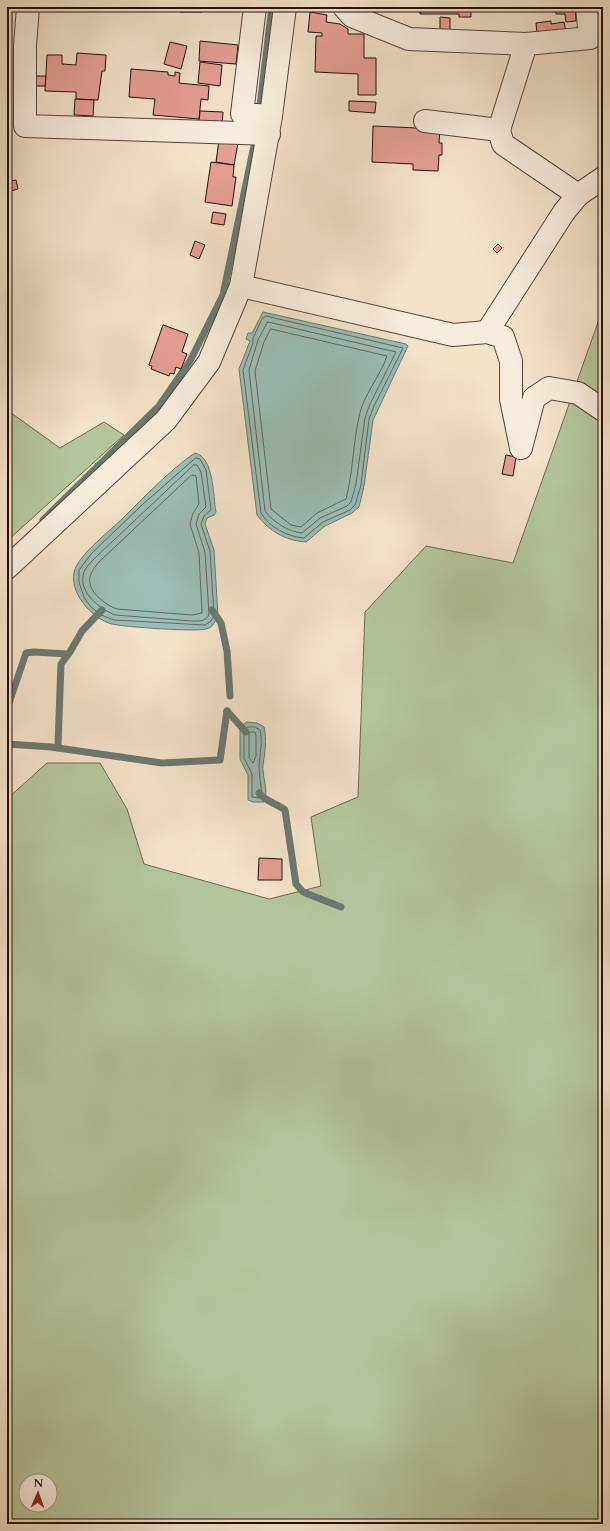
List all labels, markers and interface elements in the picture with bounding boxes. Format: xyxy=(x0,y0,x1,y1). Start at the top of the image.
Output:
north arrow xyxy=(18,1473,58,1513)
text: N xyxy=(33,1476,44,1491)

